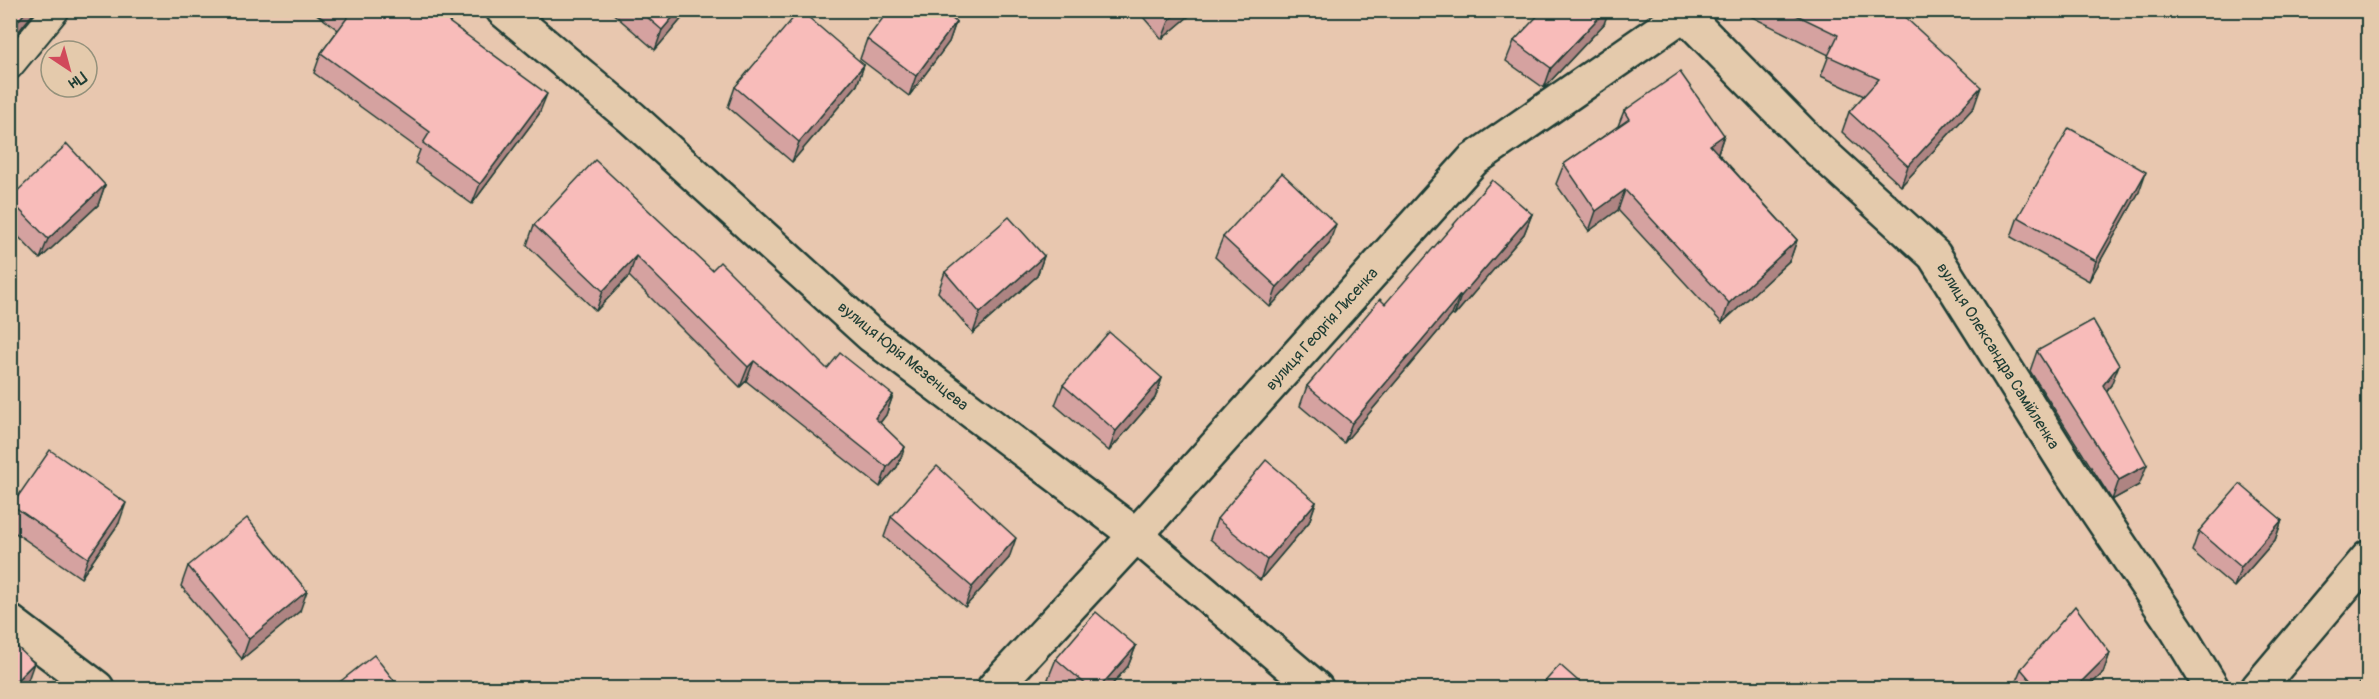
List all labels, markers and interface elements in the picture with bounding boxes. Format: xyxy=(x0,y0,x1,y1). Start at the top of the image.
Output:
north arrow xyxy=(39,39,99,99)
text: Пн xyxy=(64,67,90,94)
street label: вулиця Олександра Самійленка xyxy=(1932,259,2064,453)
street label: вулиця Георгія Лисенка xyxy=(1261,263,1383,395)
street label: вулиця Юрія Мезенцева xyxy=(833,297,973,415)

